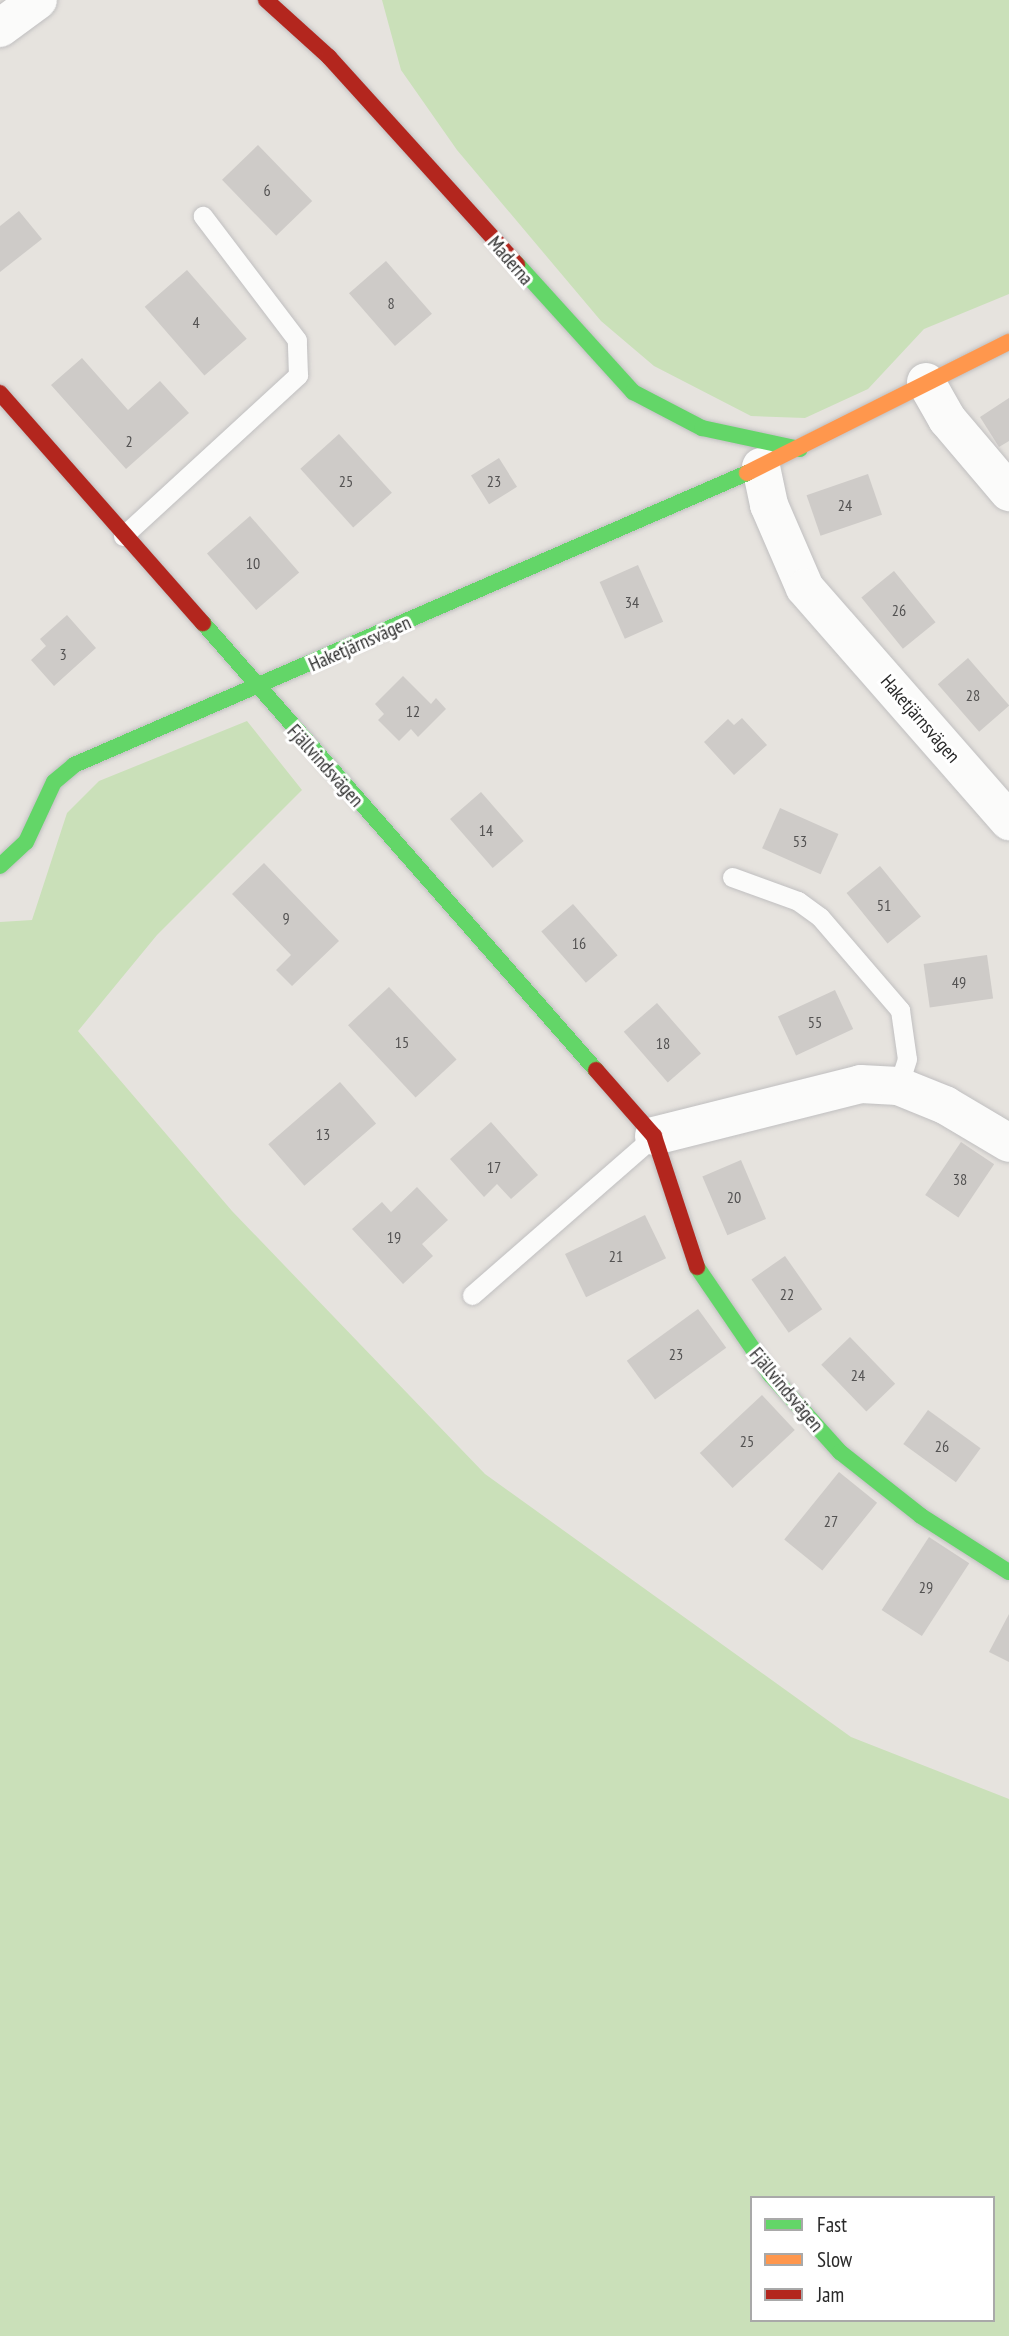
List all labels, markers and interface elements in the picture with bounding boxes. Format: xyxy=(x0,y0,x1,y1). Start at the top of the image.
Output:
house number: 6 xyxy=(263,180,271,200)
street label: Maderna xyxy=(483,232,537,290)
house number: 8 xyxy=(387,293,395,313)
house number: 4 xyxy=(192,312,200,332)
house number: 2 xyxy=(125,431,133,451)
house number: 25 xyxy=(339,471,353,491)
house number: 23 xyxy=(487,471,501,491)
house number: 24 xyxy=(838,495,852,515)
house number: 10 xyxy=(246,553,260,573)
house number: 34 xyxy=(625,592,639,612)
house number: 26 xyxy=(892,600,906,620)
street label: Haketjärnsvägen xyxy=(306,611,414,677)
house number: 3 xyxy=(59,644,67,664)
street label: Haketjärnsvägen xyxy=(876,670,964,768)
house number: 28 xyxy=(966,685,980,705)
house number: 12 xyxy=(406,701,420,721)
street label: Fjällvindsvägen xyxy=(282,720,368,812)
house number: 14 xyxy=(479,820,493,840)
house number: 53 xyxy=(793,831,807,851)
house number: 51 xyxy=(877,895,891,915)
house number: 9 xyxy=(282,908,290,928)
house number: 16 xyxy=(572,933,586,953)
house number: 49 xyxy=(952,972,966,992)
house number: 55 xyxy=(808,1012,822,1032)
house number: 15 xyxy=(395,1032,409,1052)
house number: 18 xyxy=(656,1033,670,1053)
house number: 13 xyxy=(316,1124,330,1144)
house number: 17 xyxy=(487,1157,501,1177)
house number: 38 xyxy=(953,1169,967,1189)
house number: 20 xyxy=(727,1187,741,1207)
house number: 19 xyxy=(387,1227,401,1247)
house number: 21 xyxy=(609,1246,623,1266)
house number: 22 xyxy=(780,1284,794,1304)
house number: 23 xyxy=(669,1344,683,1364)
street label: Fjällvindsvägen xyxy=(744,1344,828,1436)
house number: 24 xyxy=(851,1365,865,1385)
house number: 25 xyxy=(740,1431,754,1451)
house number: 26 xyxy=(935,1436,949,1456)
house number: 27 xyxy=(824,1511,838,1531)
house number: 29 xyxy=(919,1577,933,1597)
legend xyxy=(750,2196,995,2322)
text: Fast xyxy=(817,2211,847,2238)
text: Slow xyxy=(817,2246,852,2273)
text: Jam xyxy=(817,2281,844,2308)

